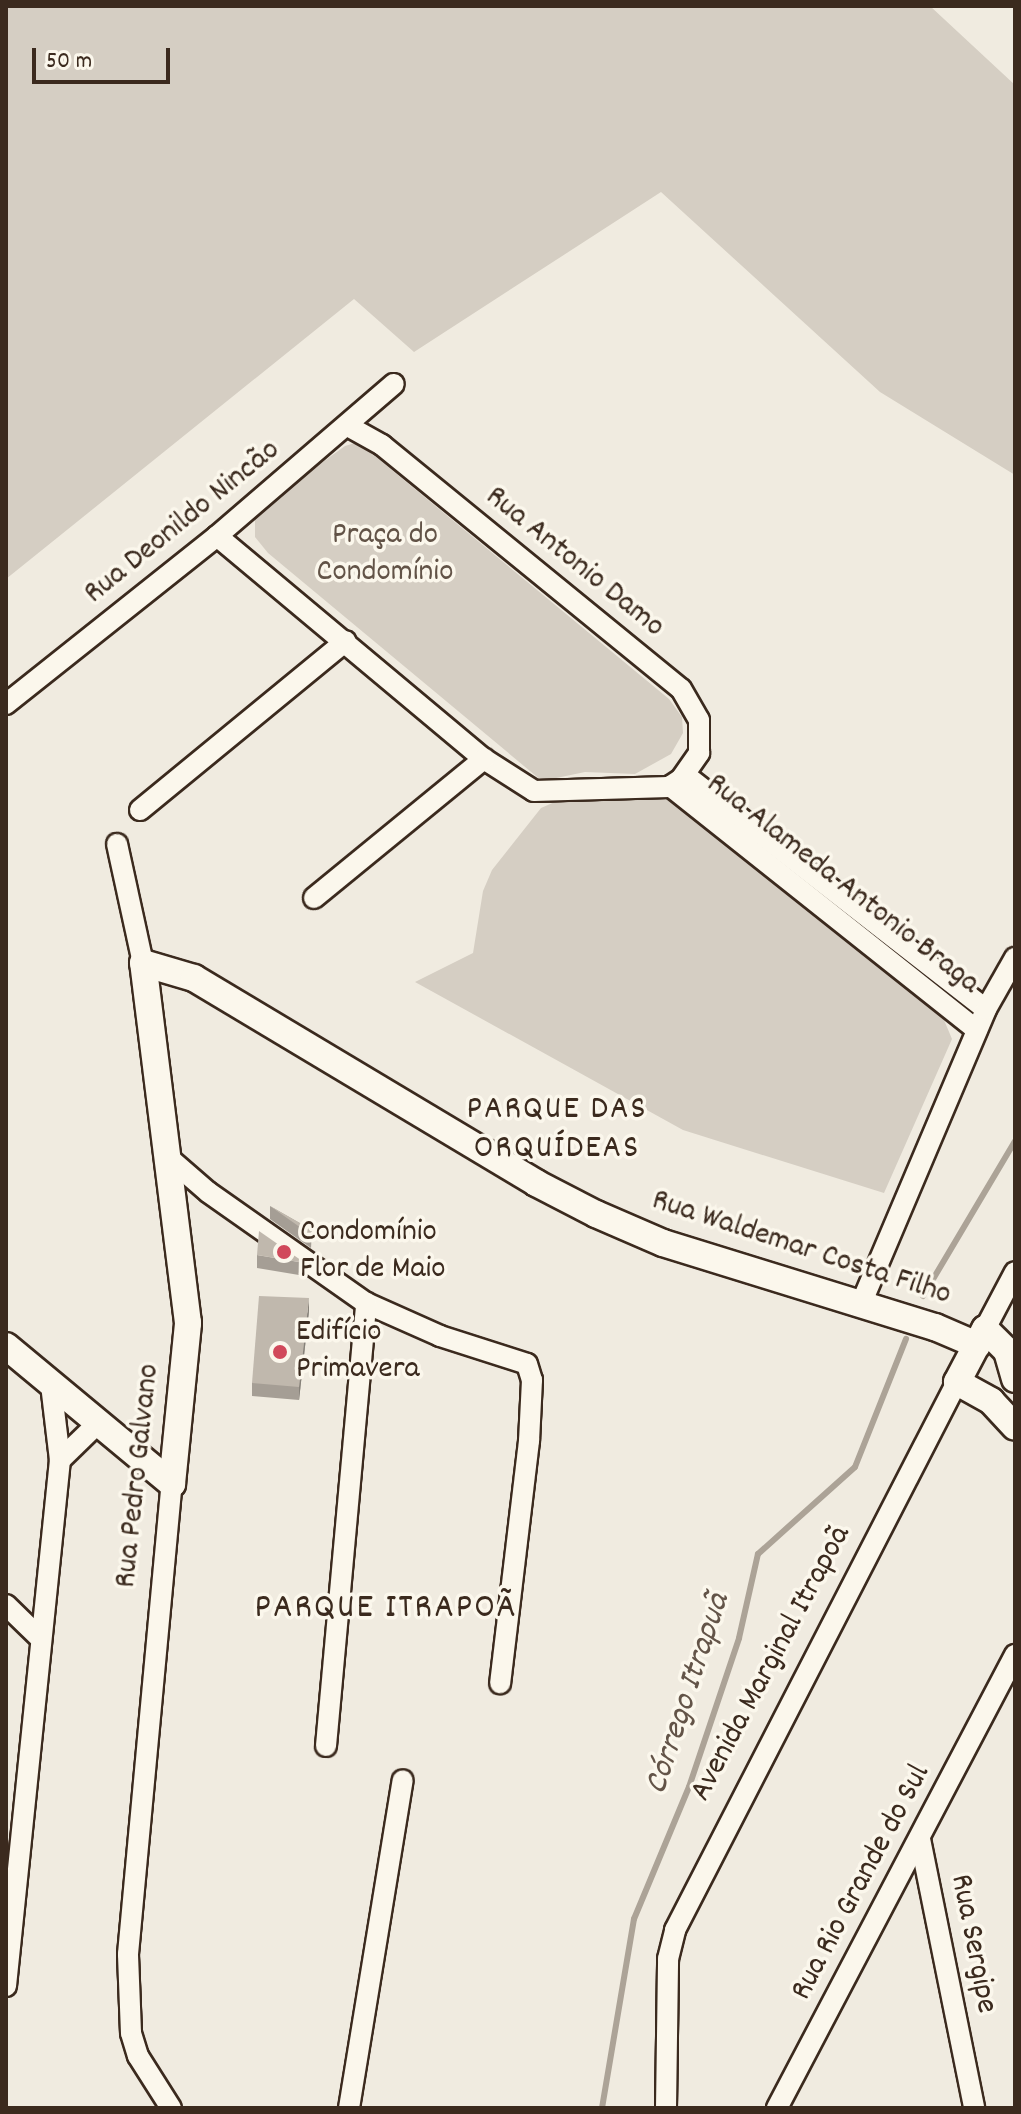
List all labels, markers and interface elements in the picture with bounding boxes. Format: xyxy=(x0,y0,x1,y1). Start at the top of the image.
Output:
scale bar xyxy=(36,32,174,82)
text: 50 m xyxy=(46,45,92,79)
street label: Rua Deonildo Nincão xyxy=(77,432,289,614)
street label: Rua Antonio Damo xyxy=(476,479,672,647)
park label: Praça do Condomínio xyxy=(317,518,453,593)
street label: Rua Alameda Antonio Braga xyxy=(697,766,987,1004)
district label: PARQUE DAS ORQUÍDEAS xyxy=(466,1090,648,1170)
street label: Rua Waldemar Costa Filho xyxy=(647,1182,955,1316)
place label: Condomínio Flor de Maio xyxy=(300,1215,446,1290)
marker: Condomínio Flor de Maio xyxy=(275,1243,293,1261)
place label: Edifício Primavera xyxy=(296,1315,420,1390)
marker: Edifício Primavera xyxy=(271,1343,289,1361)
street label: Rua Pedro Galvano xyxy=(108,1362,170,1590)
street label: Avenida Marginal Itrapoã xyxy=(683,1520,861,1808)
district label: PARQUE ITRAPOÃ xyxy=(255,1588,517,1632)
water label: Córrego Itrapuã xyxy=(637,1588,741,1800)
street label: Rua Rio Grande do Sul xyxy=(784,1759,940,2007)
street label: Rua Sergipe xyxy=(940,1871,1004,2017)

